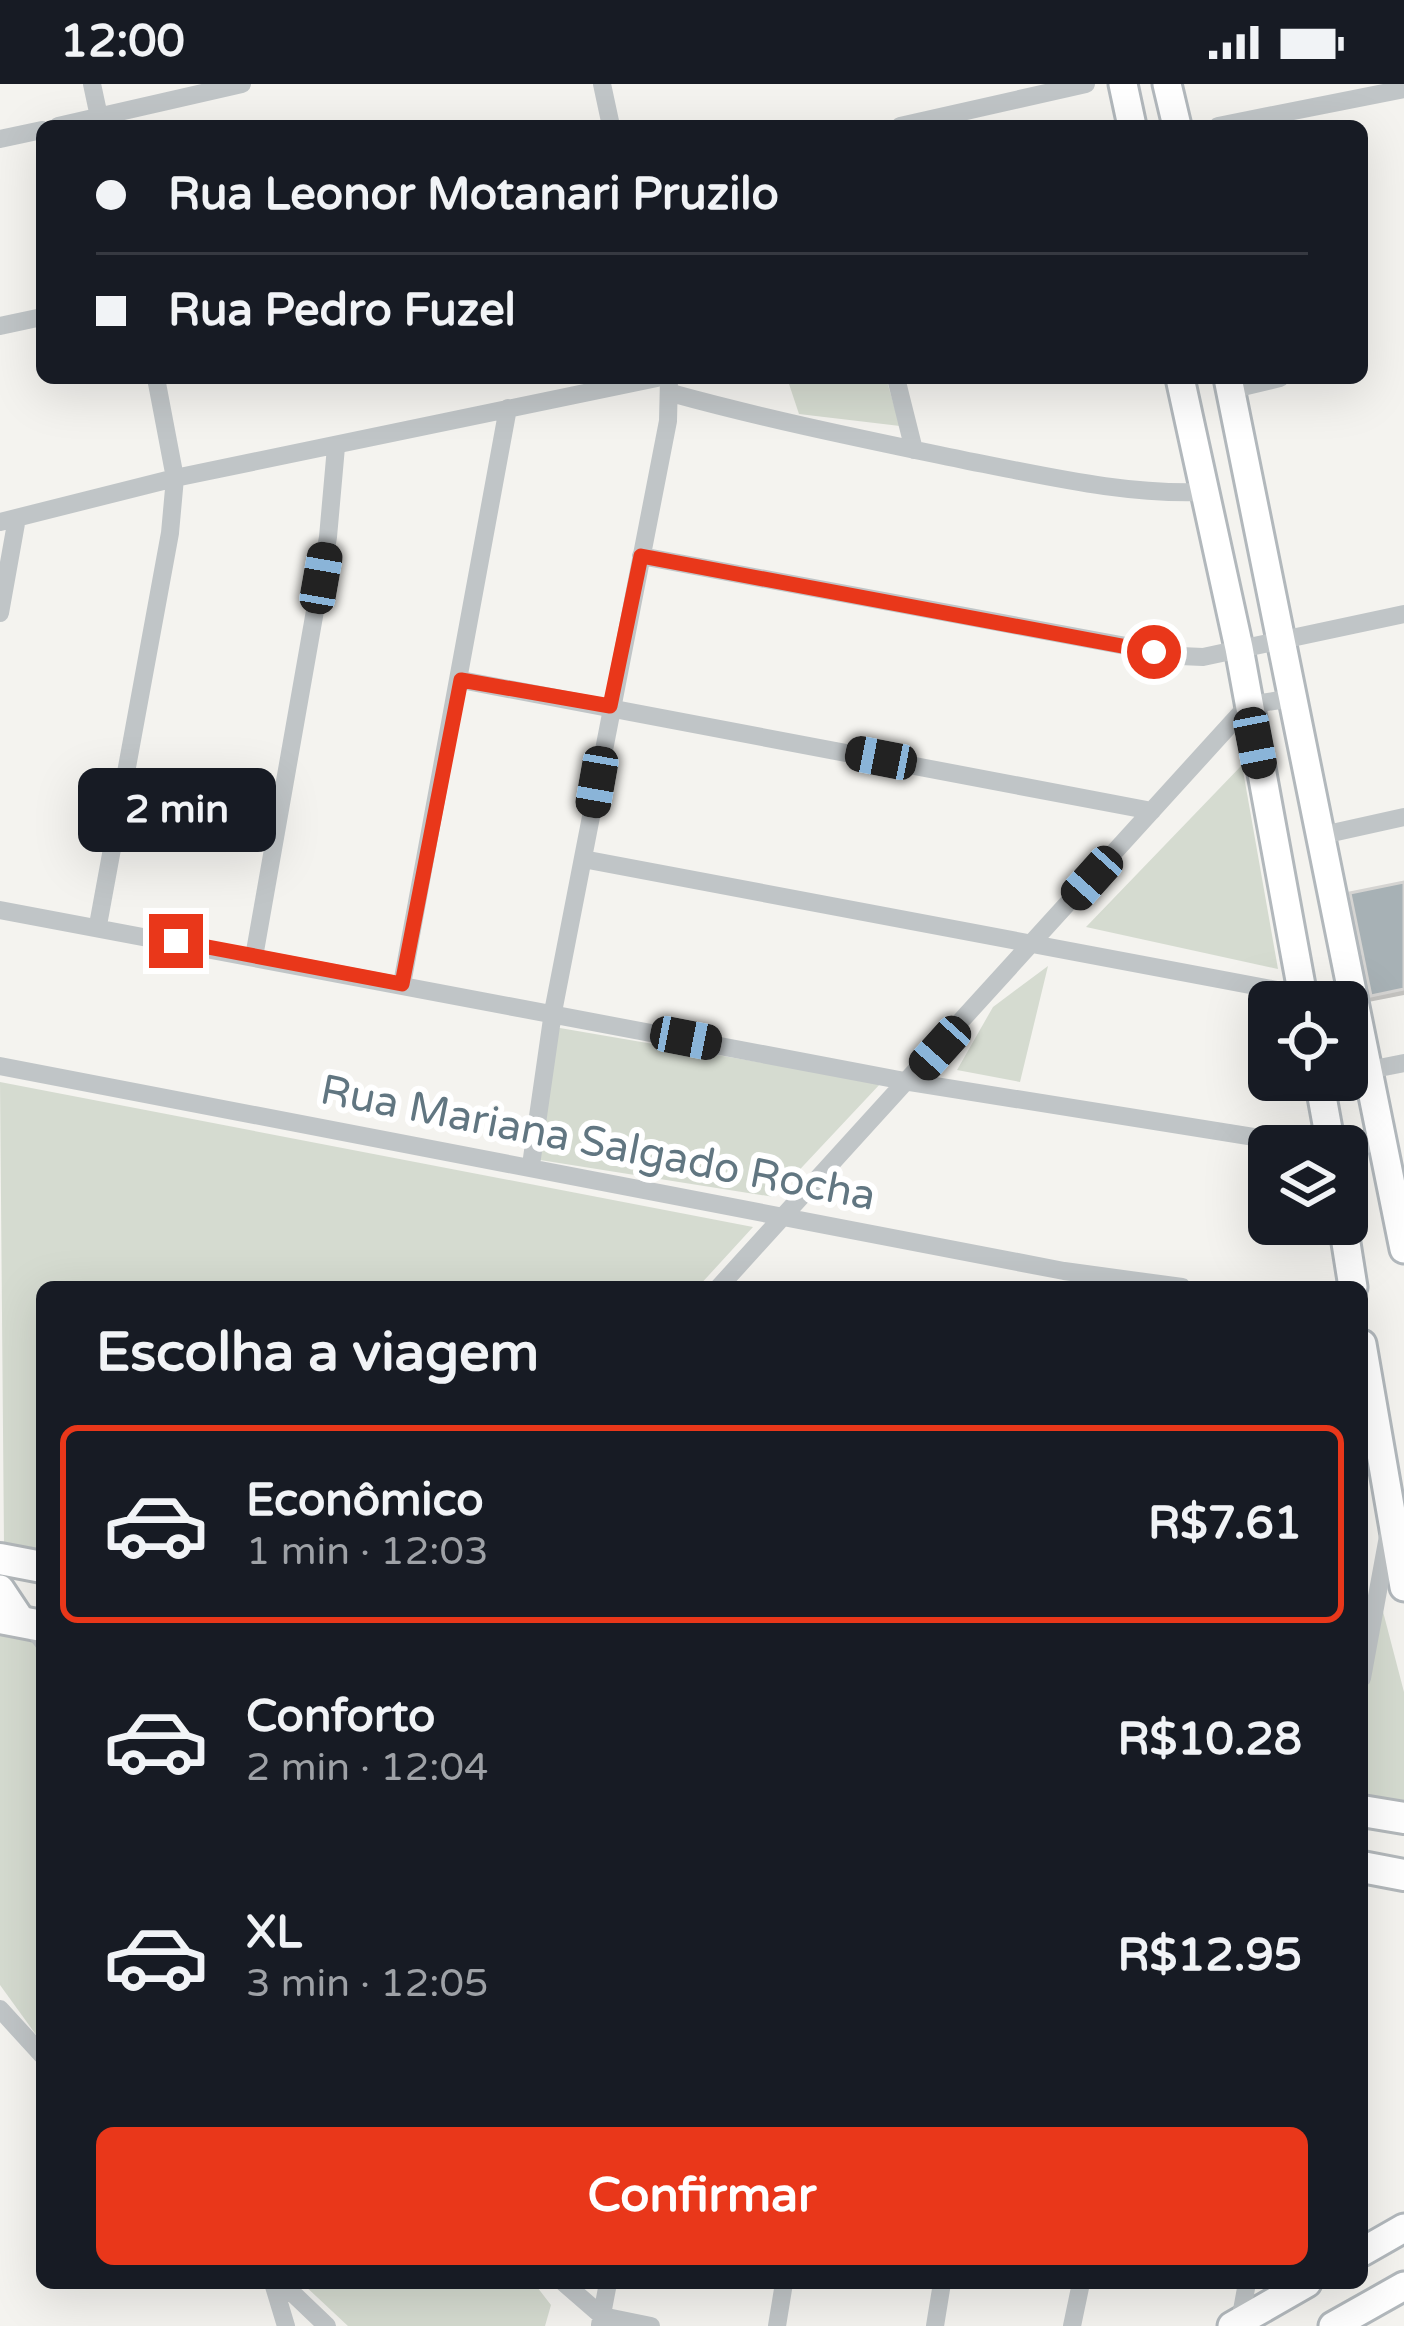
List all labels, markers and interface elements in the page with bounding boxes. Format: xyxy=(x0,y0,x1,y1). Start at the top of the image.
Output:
text: 12:00 xyxy=(60,15,185,69)
text: Rua Leonor Motanari Pruzilo xyxy=(168,168,779,222)
text: Rua Pedro Fuzel xyxy=(168,284,516,338)
car xyxy=(297,539,345,617)
route start xyxy=(1127,625,1181,679)
car xyxy=(1230,704,1280,782)
car xyxy=(842,733,920,783)
car xyxy=(573,743,621,821)
callout: 2 min xyxy=(77,767,275,851)
text: 2 min xyxy=(125,786,229,833)
car xyxy=(1055,839,1129,917)
route end xyxy=(149,914,203,968)
map controls xyxy=(1248,981,1368,1245)
button: locate xyxy=(1248,981,1368,1101)
car xyxy=(903,1009,977,1087)
car xyxy=(647,1013,725,1063)
street label: Rua Mariana Salgado Rocha xyxy=(316,1064,880,1222)
button: layers xyxy=(1248,1125,1368,1245)
text: Escolha a viagem xyxy=(96,1320,539,1385)
icon: car xyxy=(102,1470,210,1578)
text: Econômico xyxy=(246,1474,484,1528)
text: R$7.61 xyxy=(1148,1497,1302,1551)
text: 1 min · 12:03 xyxy=(246,1528,488,1575)
icon: car xyxy=(102,1686,210,1794)
text: Conforto xyxy=(246,1690,435,1744)
text: R$10.28 xyxy=(1117,1713,1302,1767)
text: 2 min · 12:04 xyxy=(246,1744,488,1791)
icon: car xyxy=(102,1902,210,2010)
text: XL xyxy=(246,1906,302,1960)
text: R$12.95 xyxy=(1117,1929,1302,1983)
text: 3 min · 12:05 xyxy=(246,1960,488,2007)
button: Confirmar xyxy=(96,2127,1308,2265)

